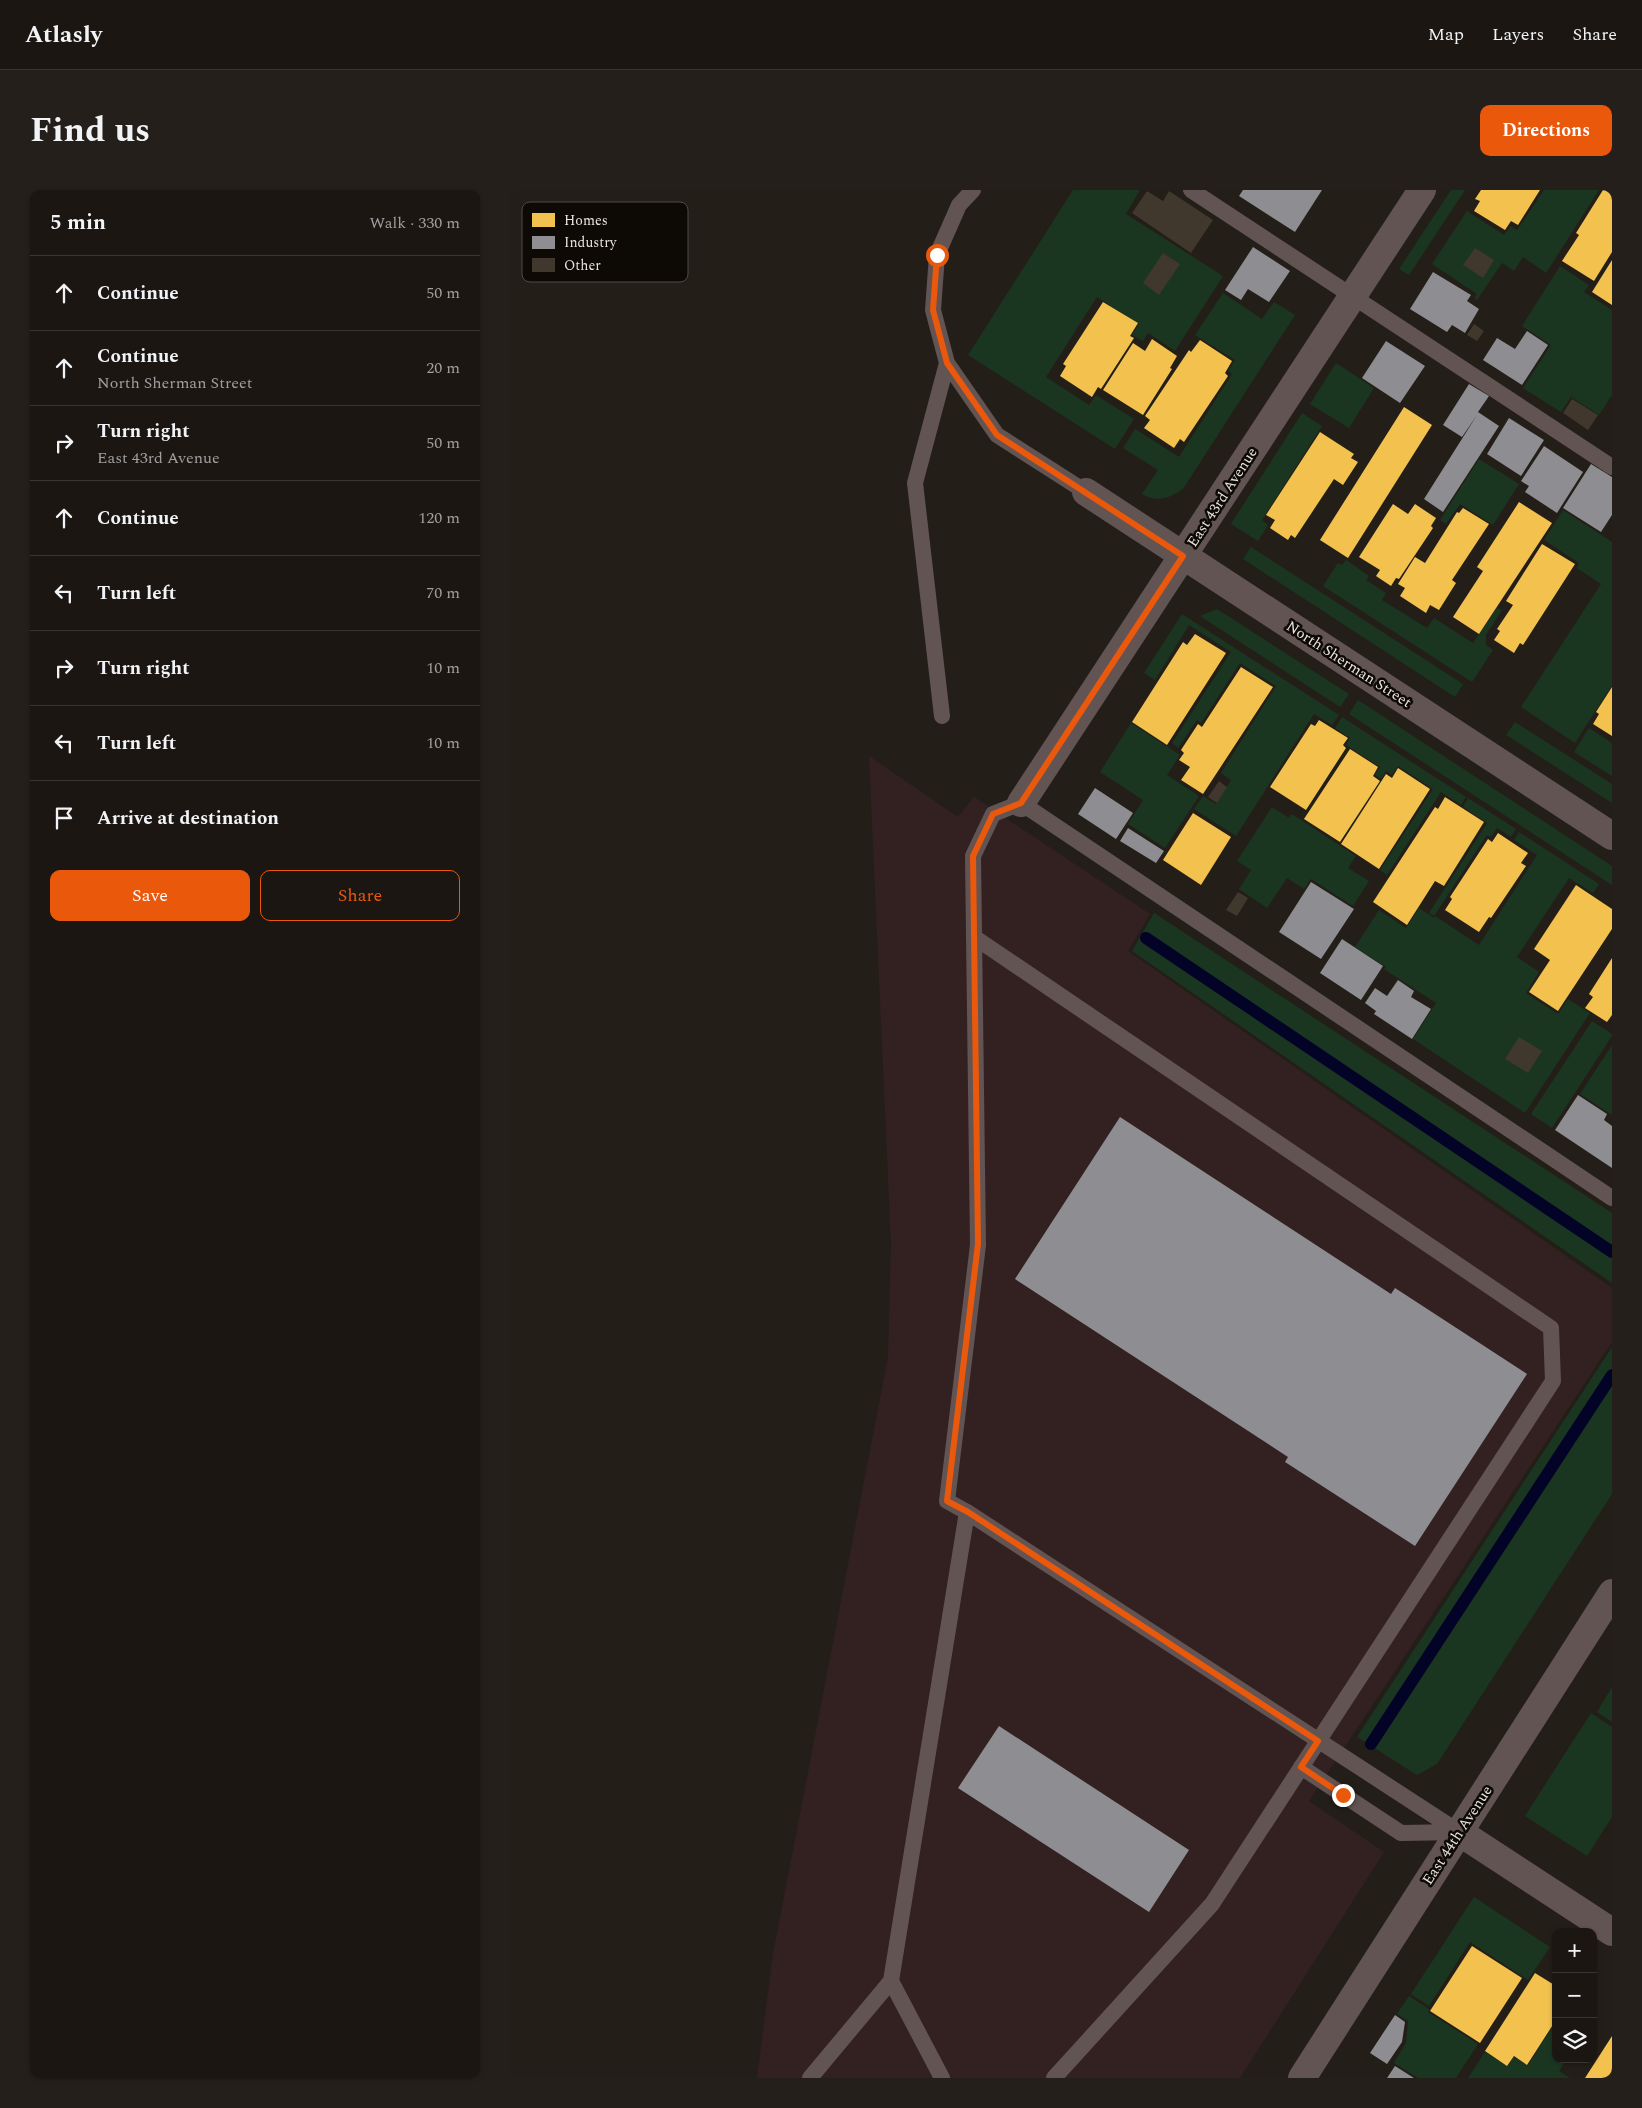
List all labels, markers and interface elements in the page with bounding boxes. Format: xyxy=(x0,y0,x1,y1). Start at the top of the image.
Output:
text: Atlasly xyxy=(25,17,102,53)
text: Map xyxy=(1428,21,1464,48)
text: Layers xyxy=(1492,21,1544,48)
text: Share xyxy=(1572,21,1617,48)
text: Find us xyxy=(30,104,150,157)
button: Directions xyxy=(1480,105,1612,156)
legend xyxy=(522,202,688,282)
text: 5 min xyxy=(50,207,106,239)
text: Homes xyxy=(564,210,608,231)
text: Walk · 330 m xyxy=(369,211,460,235)
text: Industry xyxy=(564,232,618,253)
route start xyxy=(926,244,949,267)
text: Other xyxy=(564,255,601,276)
icon: ahead xyxy=(50,279,78,307)
text: Continue xyxy=(97,279,179,308)
text: 50 m xyxy=(426,281,460,305)
text: Continue xyxy=(97,342,179,371)
icon: ahead xyxy=(50,354,78,382)
text: 20 m xyxy=(426,356,460,380)
text: North Sherman Street xyxy=(97,371,252,395)
text: Turn right xyxy=(97,417,190,446)
icon: right xyxy=(50,429,78,457)
text: 50 m xyxy=(426,431,460,455)
street label: East 43rd Avenue xyxy=(1181,443,1263,552)
text: East 43rd Avenue xyxy=(97,446,220,470)
icon: ahead xyxy=(50,504,78,532)
text: Continue xyxy=(97,504,179,533)
text: 120 m xyxy=(418,506,460,530)
icon: left xyxy=(50,579,78,607)
text: Turn left xyxy=(97,579,176,608)
text: 70 m xyxy=(426,581,460,605)
street label: North Sherman Street xyxy=(1281,615,1416,714)
icon: right xyxy=(50,654,78,682)
text: Turn right xyxy=(97,654,190,683)
text: 10 m xyxy=(426,656,460,680)
icon: left xyxy=(50,729,78,757)
text: Turn left xyxy=(97,729,176,758)
text: 10 m xyxy=(426,731,460,755)
icon: arrive xyxy=(50,804,78,832)
text: Arrive at destination xyxy=(97,804,279,833)
button: Save xyxy=(50,870,250,921)
button: Share xyxy=(260,870,460,921)
street label: East 44th Avenue xyxy=(1417,1781,1498,1890)
route end xyxy=(1332,1784,1355,1807)
map controls xyxy=(1552,1928,1597,2063)
button: + xyxy=(1552,1928,1597,1973)
button: − xyxy=(1552,1973,1597,2018)
button: layers xyxy=(1552,2018,1597,2063)

